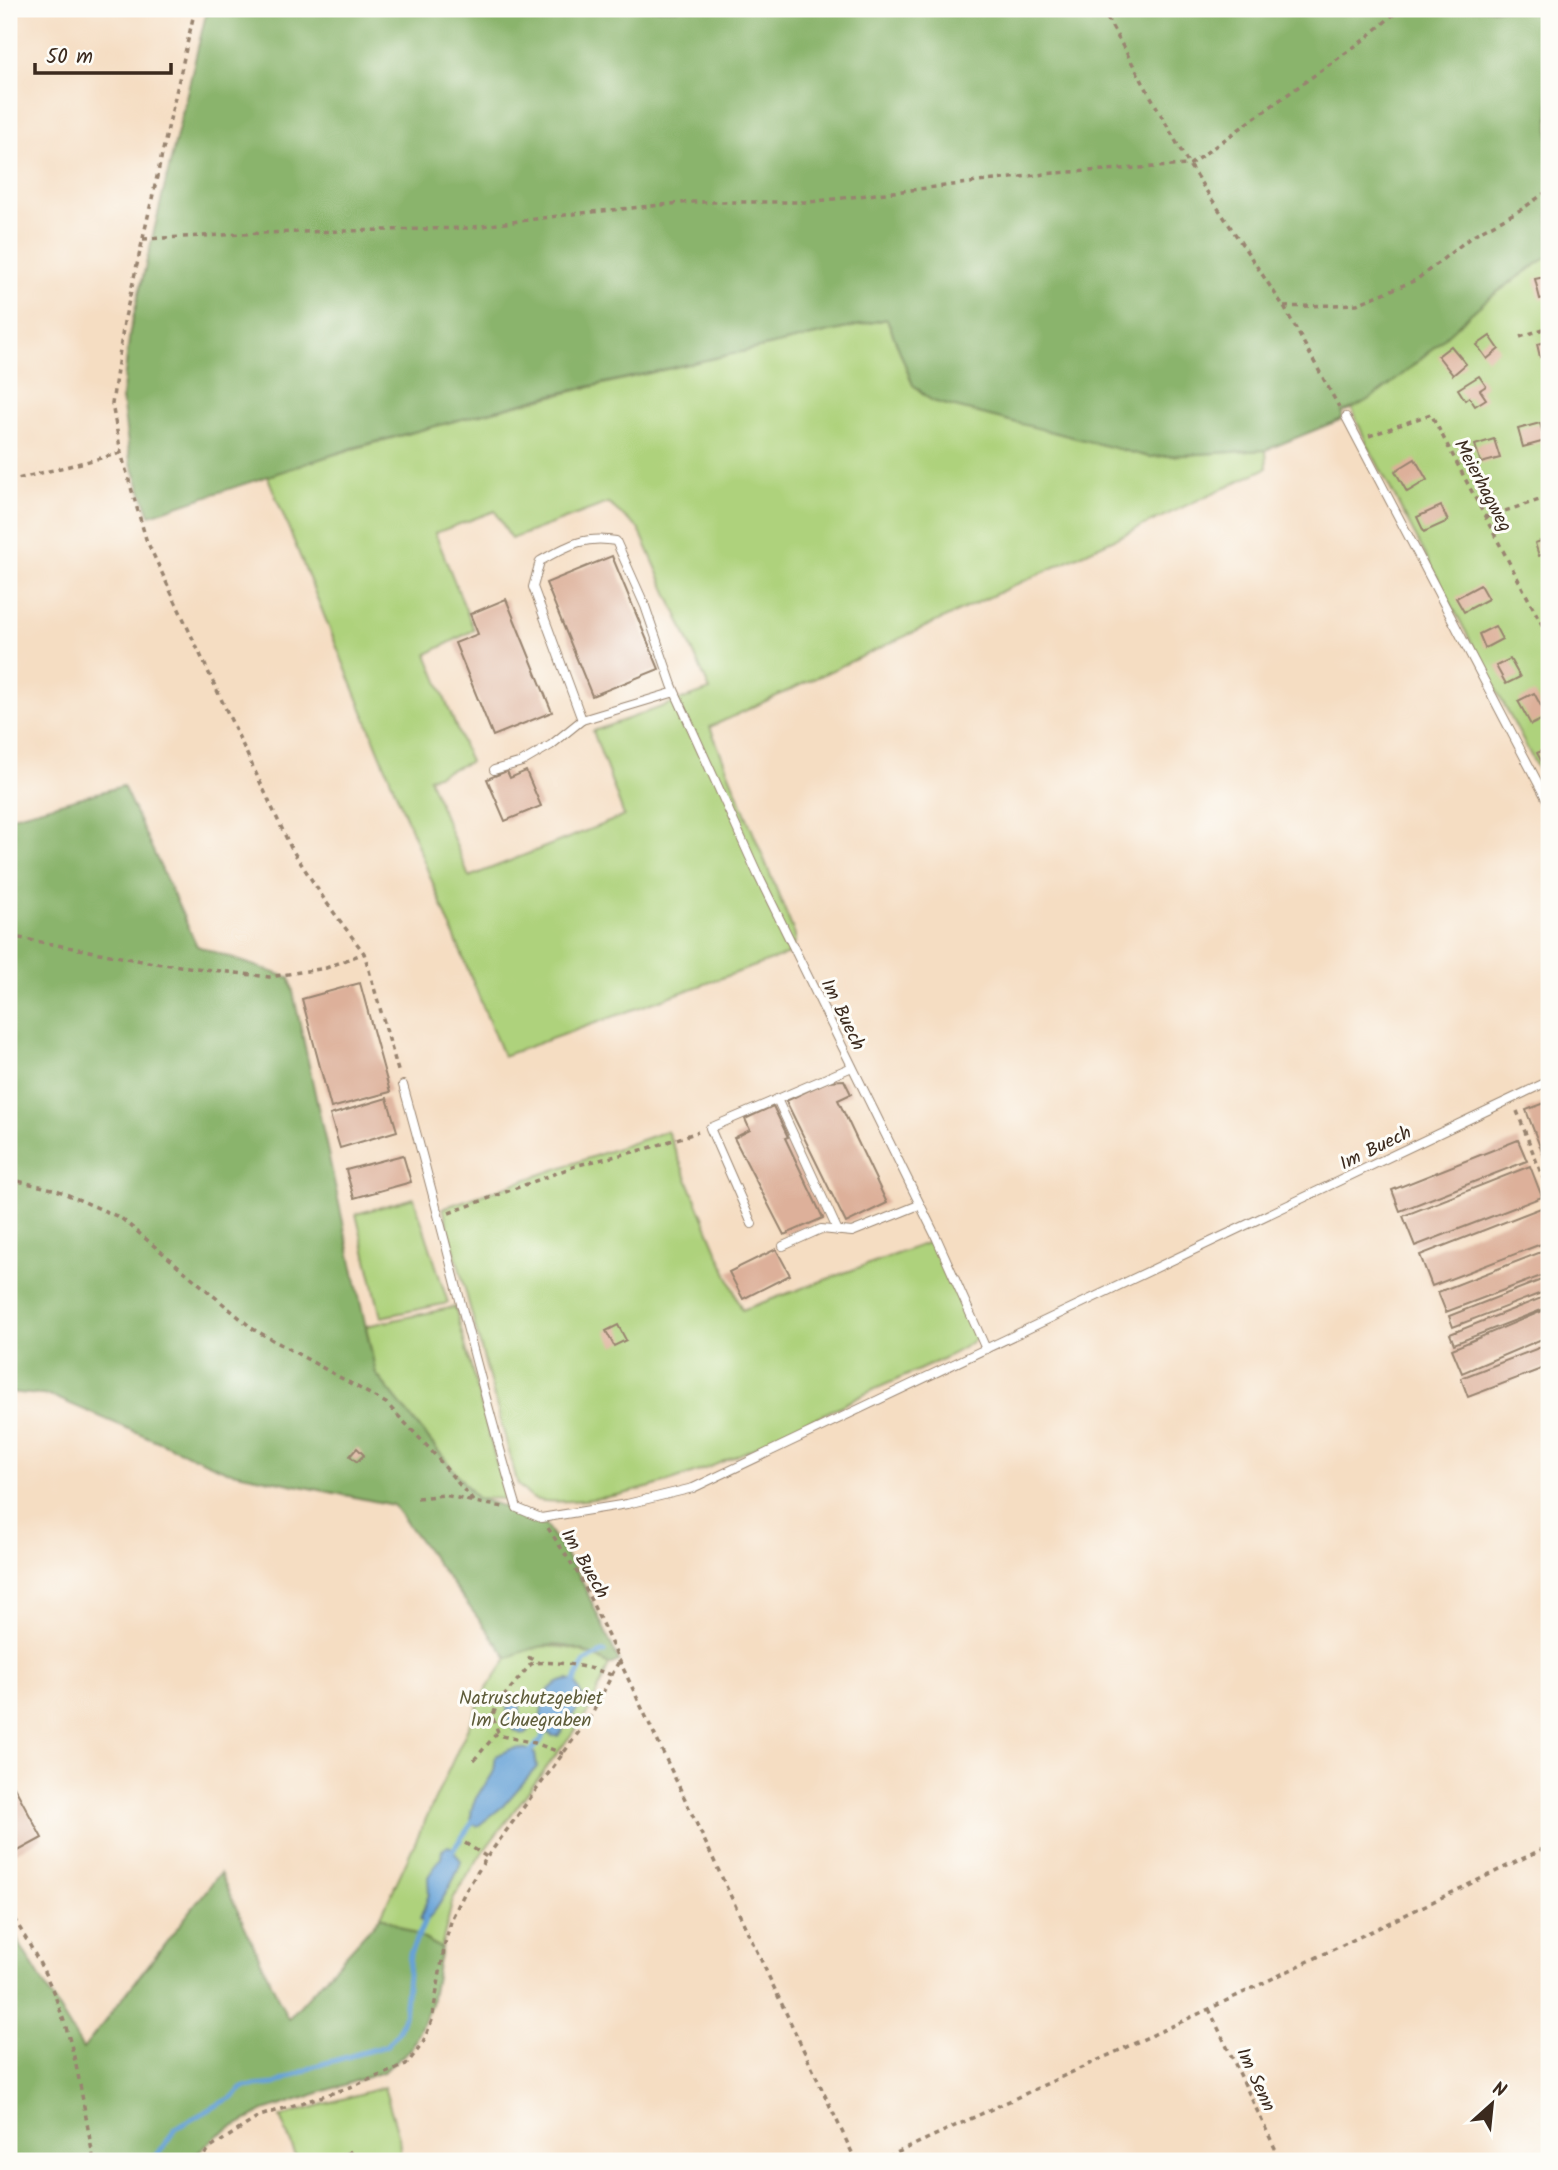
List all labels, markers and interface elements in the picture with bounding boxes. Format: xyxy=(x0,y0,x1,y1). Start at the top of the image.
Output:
scale bar xyxy=(35,32,172,76)
text: 50 m xyxy=(46,41,93,74)
street label: Meierhagweg xyxy=(1445,434,1519,538)
street label: Im Buech xyxy=(812,974,873,1056)
street label: Im Buech xyxy=(1335,1118,1417,1179)
street label: Im Buech xyxy=(552,1523,617,1605)
park label: Natruschutzgebiet Im Chuegraben xyxy=(459,1684,604,1736)
street label: Im Senn xyxy=(1227,2043,1283,2117)
north arrow xyxy=(1456,2068,1526,2138)
text: N xyxy=(1487,2075,1511,2107)

